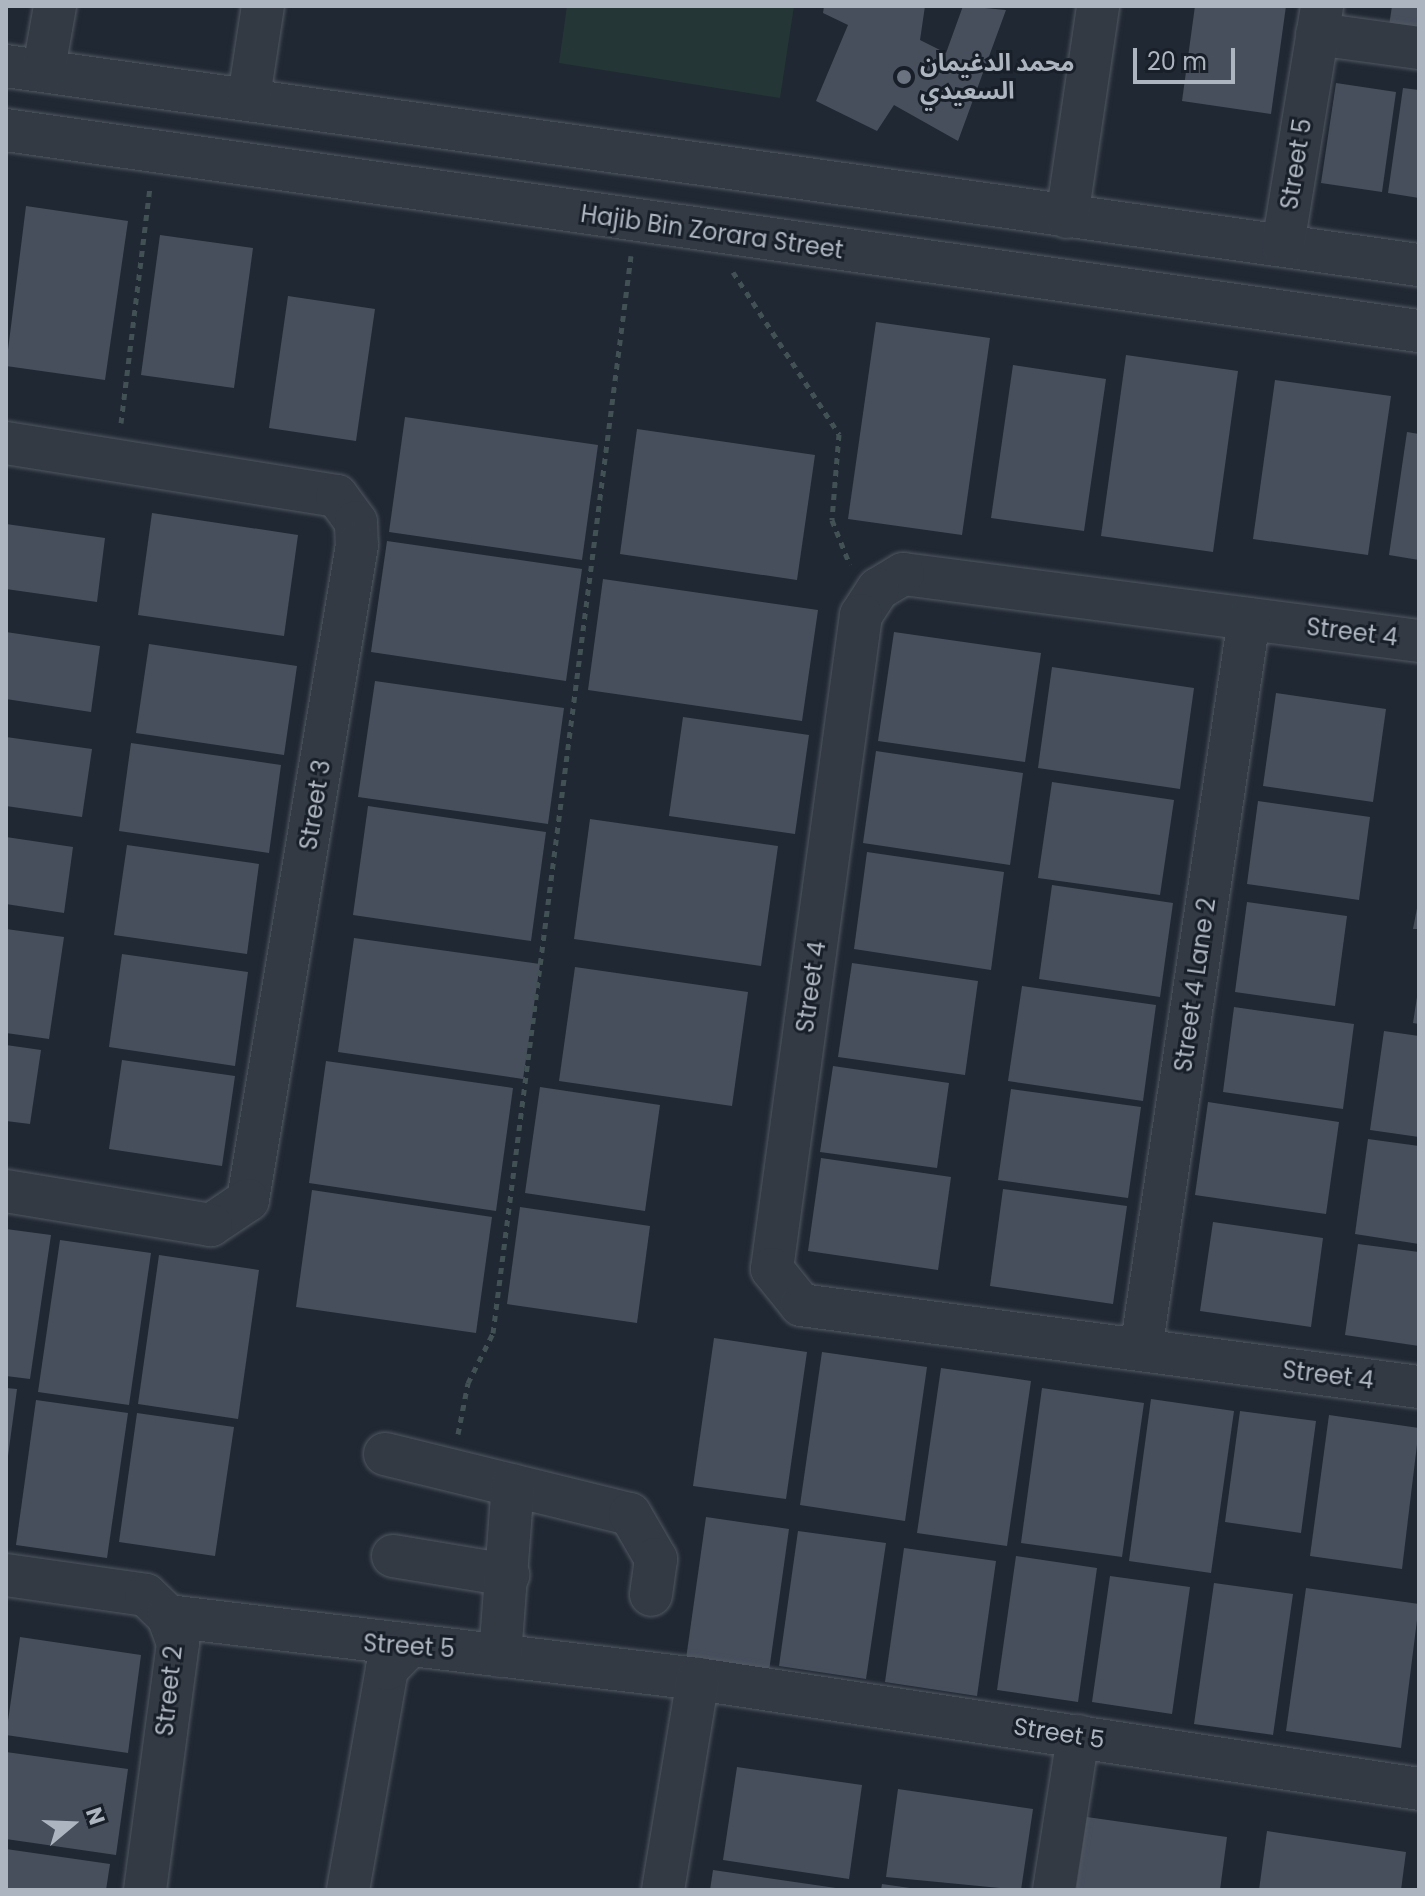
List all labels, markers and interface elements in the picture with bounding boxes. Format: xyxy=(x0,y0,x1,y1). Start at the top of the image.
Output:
scale bar xyxy=(1137,32,1239,82)
text: 20 m xyxy=(1147,45,1207,78)
place label: محمد الدغيمان السعيدي xyxy=(920,49,1074,105)
marker: محمد الدغيمان السعيدي xyxy=(895,68,913,86)
street label: Street 5 xyxy=(1275,116,1317,212)
street label: Hajib Bin Zorara Street xyxy=(579,199,845,265)
street label: Street 4 xyxy=(1305,612,1399,652)
street label: Street 3 xyxy=(294,758,336,852)
street label: Street 4 Lane 2 xyxy=(1169,896,1221,1074)
street label: Street 4 xyxy=(790,940,832,1034)
street label: Street 4 xyxy=(1281,1355,1375,1395)
street label: Street 5 xyxy=(362,1628,456,1664)
street label: Street 2 xyxy=(150,1645,188,1737)
street label: Street 5 xyxy=(1011,1712,1107,1754)
north arrow xyxy=(32,1784,112,1864)
text: N xyxy=(78,1803,113,1829)

